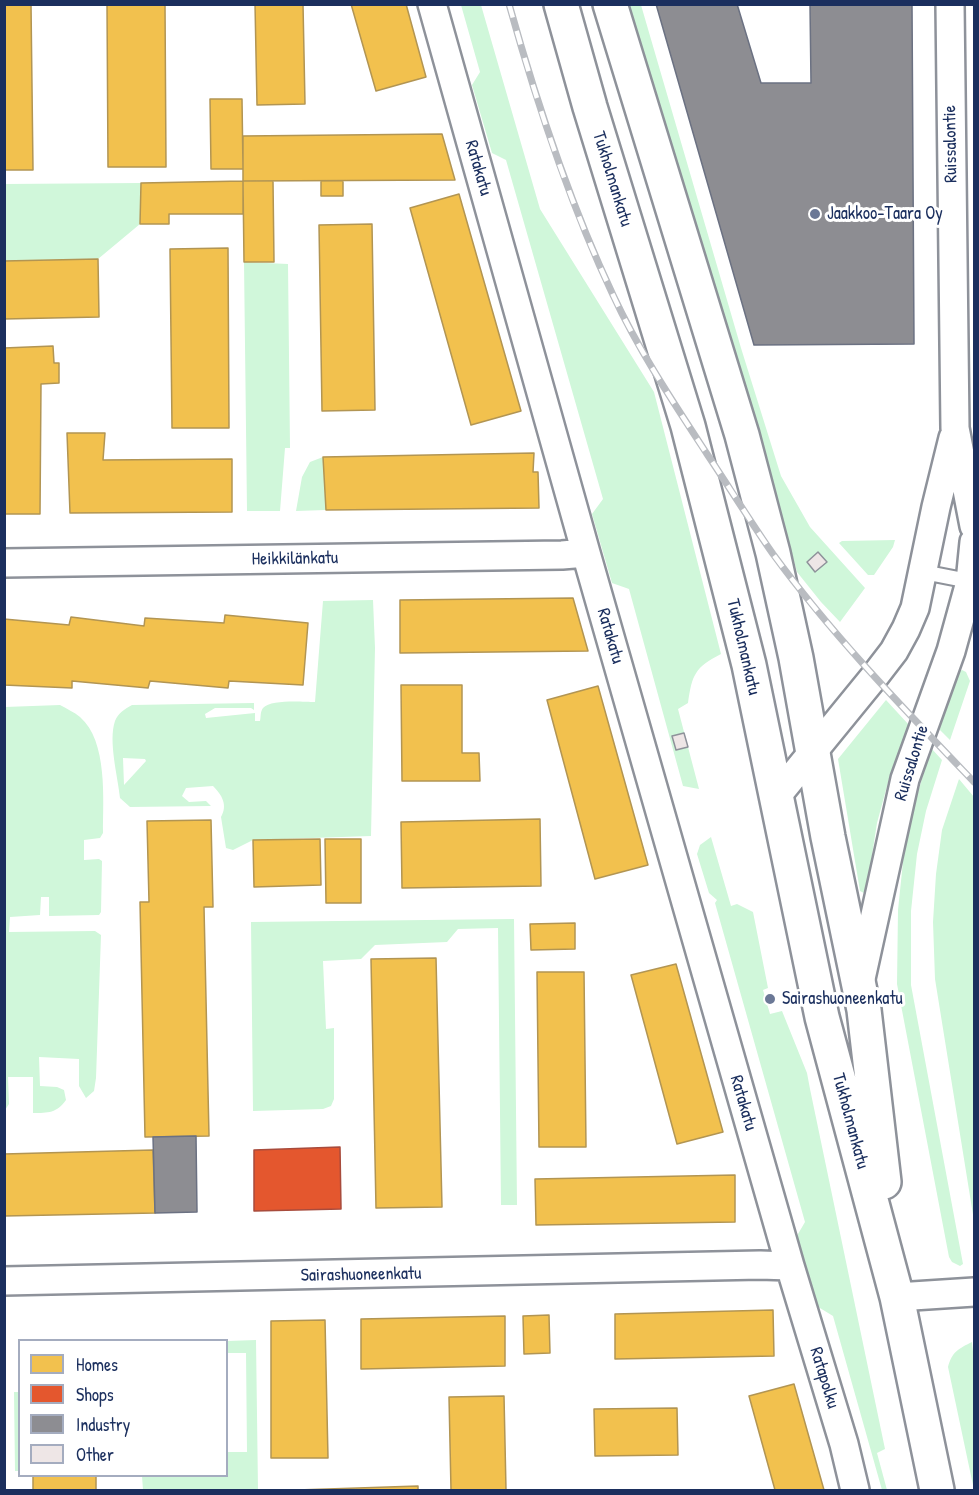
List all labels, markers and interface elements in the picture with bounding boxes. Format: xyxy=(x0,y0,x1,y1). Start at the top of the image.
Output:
street label: Ruissalontie xyxy=(940,105,962,183)
street label: Tukholmankatu xyxy=(587,129,637,229)
street label: Ratakatu xyxy=(460,138,496,198)
place label: Jaakkoo-Taara Oy xyxy=(827,203,943,225)
marker: Jaakkoo-Taara Oy xyxy=(808,207,822,221)
street label: Heikkilänkatu xyxy=(252,547,338,571)
street label: Tukholmankatu xyxy=(721,597,765,697)
street label: Ratakatu xyxy=(592,606,628,666)
street label: Ruissalontie xyxy=(890,723,934,803)
place label: Sairashuoneenkatu xyxy=(782,988,903,1010)
marker: Sairashuoneenkatu xyxy=(763,992,777,1006)
street label: Tukholmankatu xyxy=(827,1071,873,1171)
street label: Ratakatu xyxy=(725,1073,761,1133)
street label: Sairashuoneenkatu xyxy=(300,1263,422,1287)
legend xyxy=(18,1339,228,1477)
street label: Ratapolku xyxy=(804,1345,844,1411)
text: Homes xyxy=(76,1352,118,1377)
text: Shops xyxy=(76,1382,114,1407)
text: Industry xyxy=(76,1412,130,1437)
text: Other xyxy=(76,1442,114,1467)

